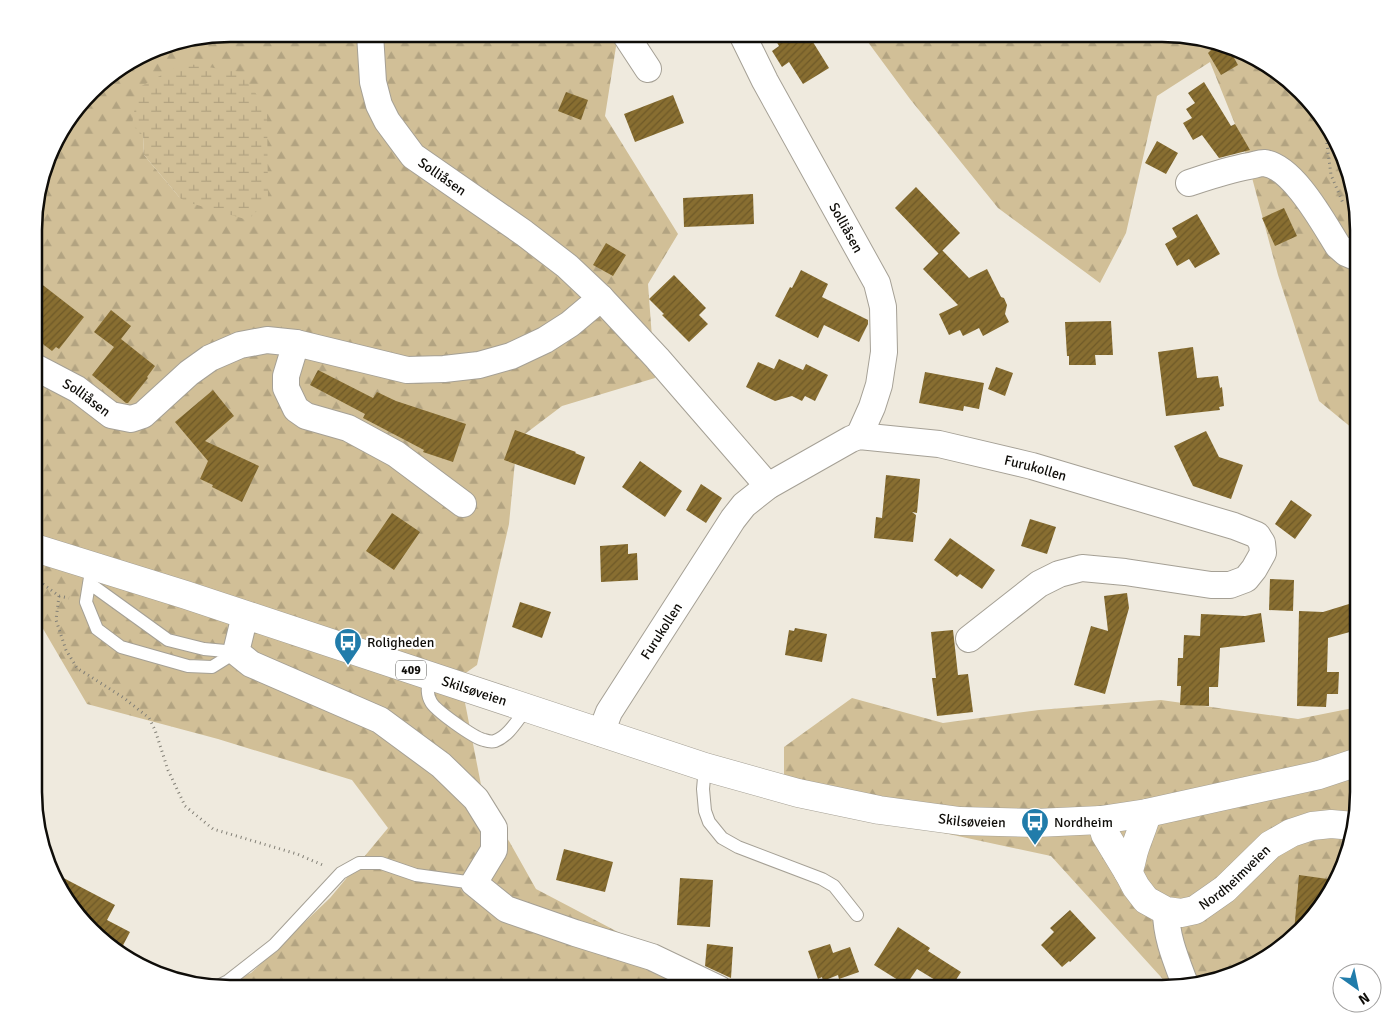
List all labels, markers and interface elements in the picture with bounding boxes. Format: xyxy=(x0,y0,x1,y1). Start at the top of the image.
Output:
street label: Solliåsen xyxy=(415,154,470,199)
street label: Solliåsen xyxy=(826,200,867,256)
street label: Solliåsen xyxy=(60,375,114,420)
street label: Furukollen xyxy=(1003,451,1069,484)
street label: Furukollen xyxy=(637,599,686,662)
bus stop icon: Roligheden xyxy=(333,627,363,666)
place label: Roligheden xyxy=(367,634,434,651)
road number: 409 xyxy=(396,660,426,680)
street label: Skilsøveien xyxy=(440,672,509,709)
bus stop icon: Nordheim xyxy=(1020,807,1050,846)
street label: Skilsøveien xyxy=(937,810,1006,831)
place label: Nordheim xyxy=(1054,814,1113,831)
street label: Nordheimveien xyxy=(1195,841,1274,913)
north arrow xyxy=(1332,963,1382,1013)
text: N xyxy=(1355,989,1373,1008)

